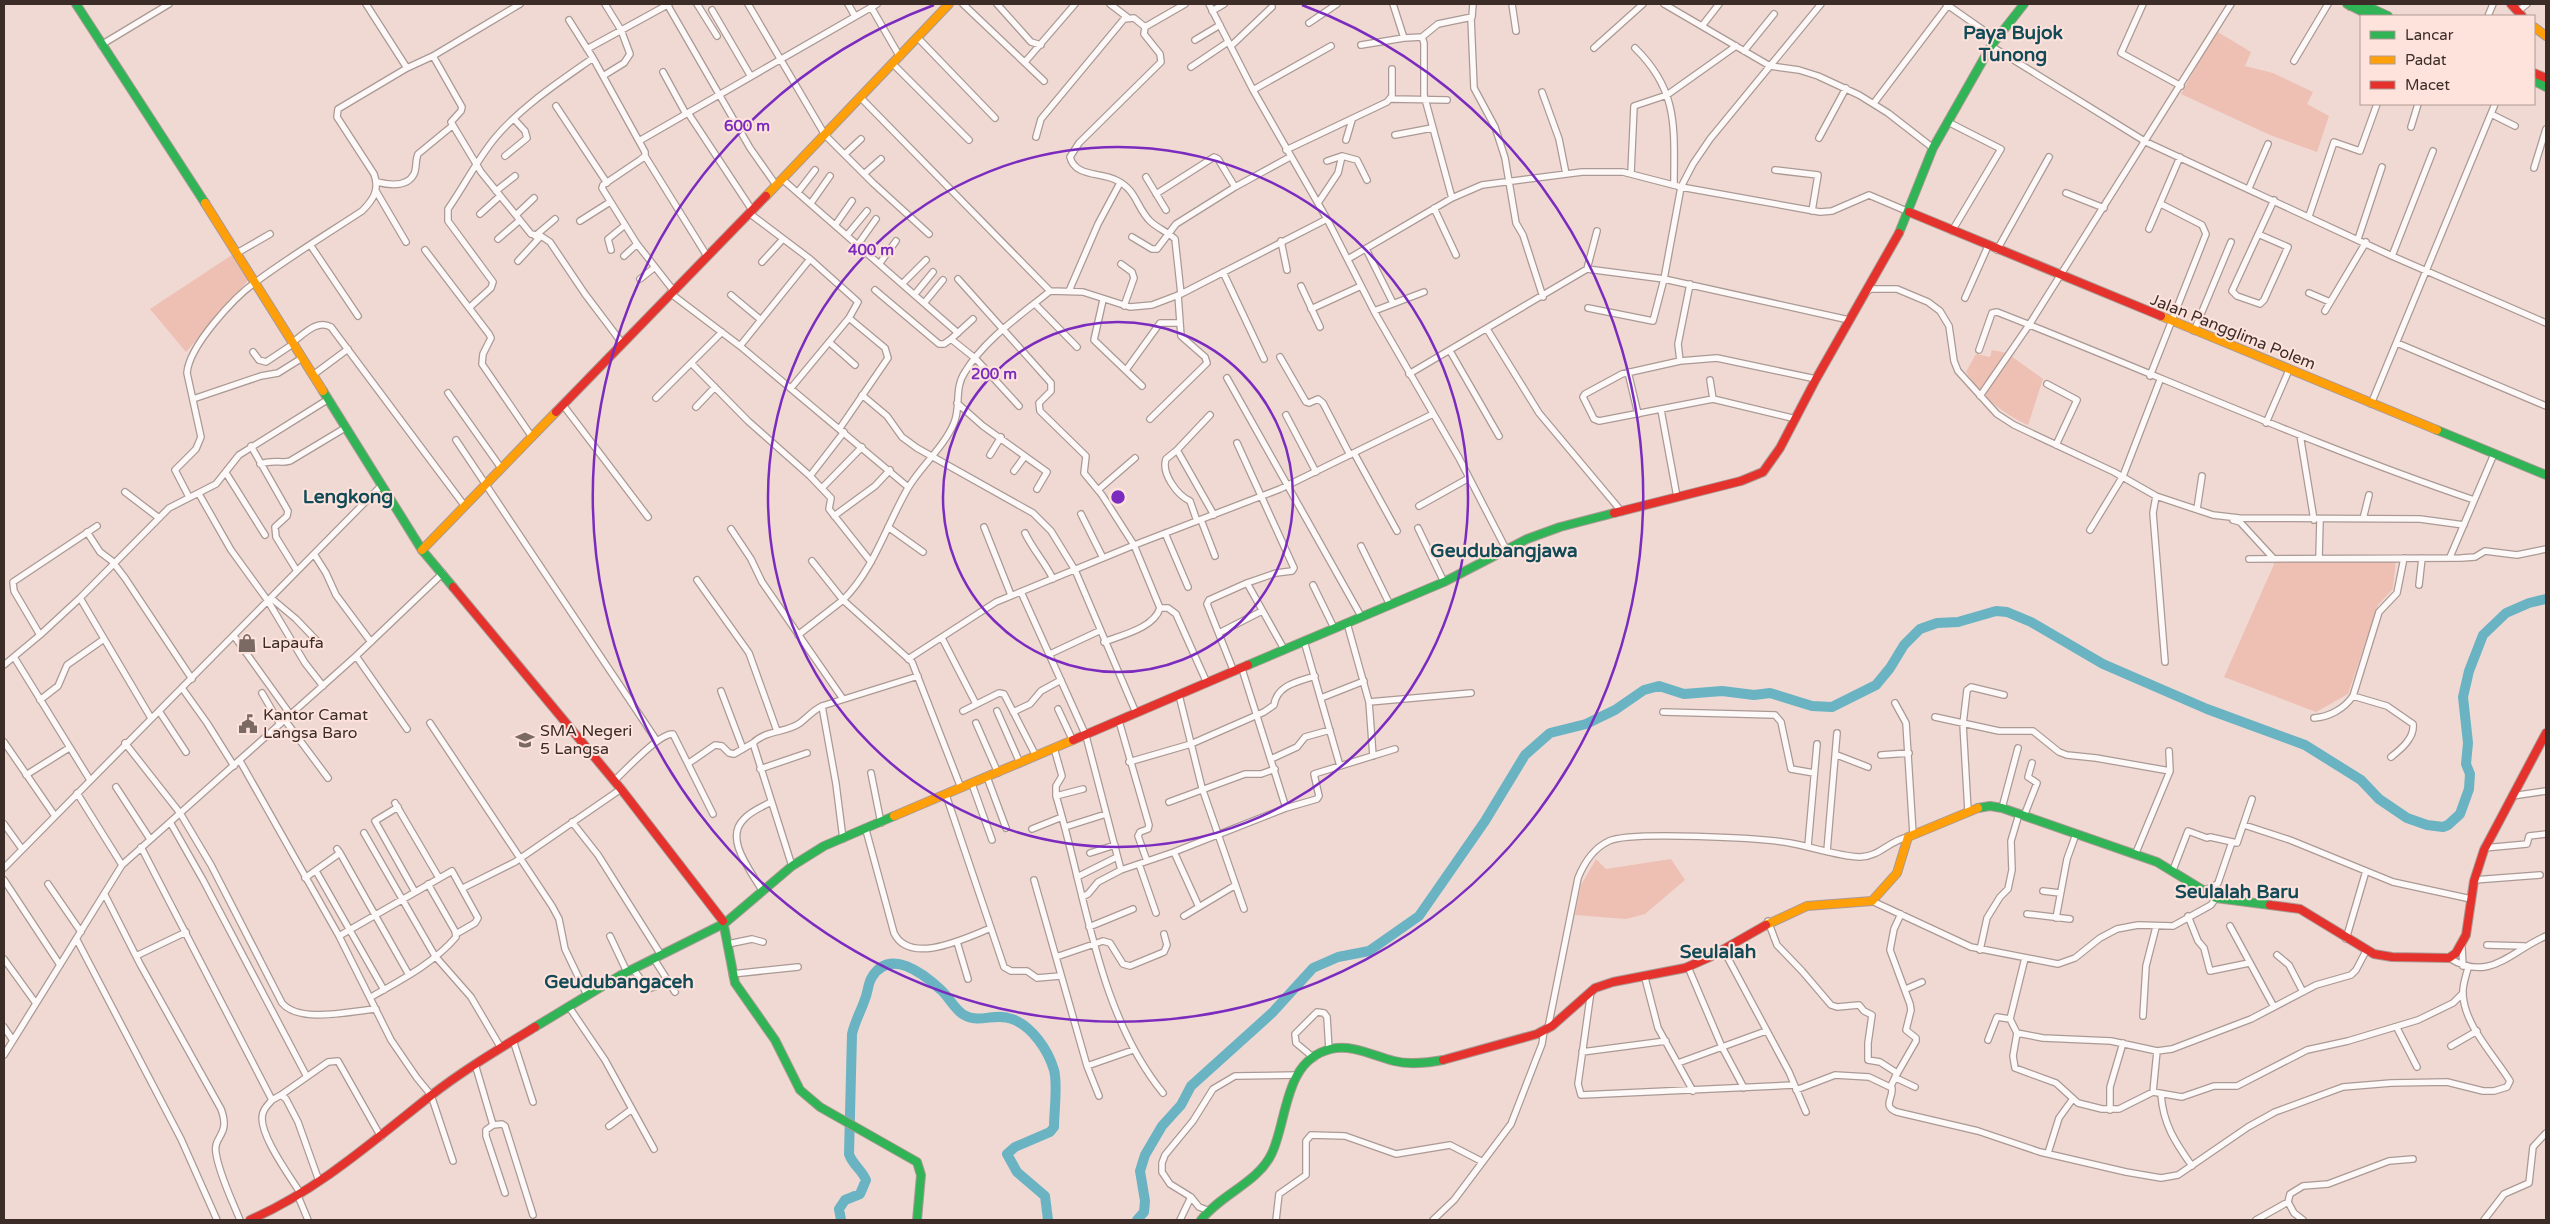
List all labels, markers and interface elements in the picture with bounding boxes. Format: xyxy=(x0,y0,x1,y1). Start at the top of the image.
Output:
legend xyxy=(2360,15,2535,105)
district label: Paya Bujok Tunong xyxy=(1963,22,2064,67)
text: Lancar xyxy=(2405,26,2454,44)
text: Padat xyxy=(2405,51,2447,69)
text: Macet xyxy=(2405,76,2450,94)
text: 600 m xyxy=(724,117,770,135)
text: 400 m xyxy=(848,241,894,259)
street label: Jalan Pangglima Polem xyxy=(2147,290,2319,374)
text: 200 m xyxy=(971,365,1017,383)
district label: Lengkong xyxy=(303,486,393,509)
centre of rings xyxy=(1109,488,1127,506)
district label: Geudubangjawa xyxy=(1430,540,1578,563)
shop icon: Lapaufa xyxy=(236,632,258,654)
place label: Lapaufa xyxy=(262,633,324,653)
place label: Kantor Camat Langsa Baro xyxy=(263,705,368,743)
public building icon: Kantor Camat Langsa Baro xyxy=(237,713,259,735)
place label: SMA Negeri 5 Langsa xyxy=(540,721,632,759)
school or university icon: SMA Negeri 5 Langsa xyxy=(514,729,536,751)
district label: Seulalah Baru xyxy=(2175,881,2299,903)
district label: Seulalah xyxy=(1680,941,1756,963)
district label: Geudubangaceh xyxy=(544,971,694,994)

